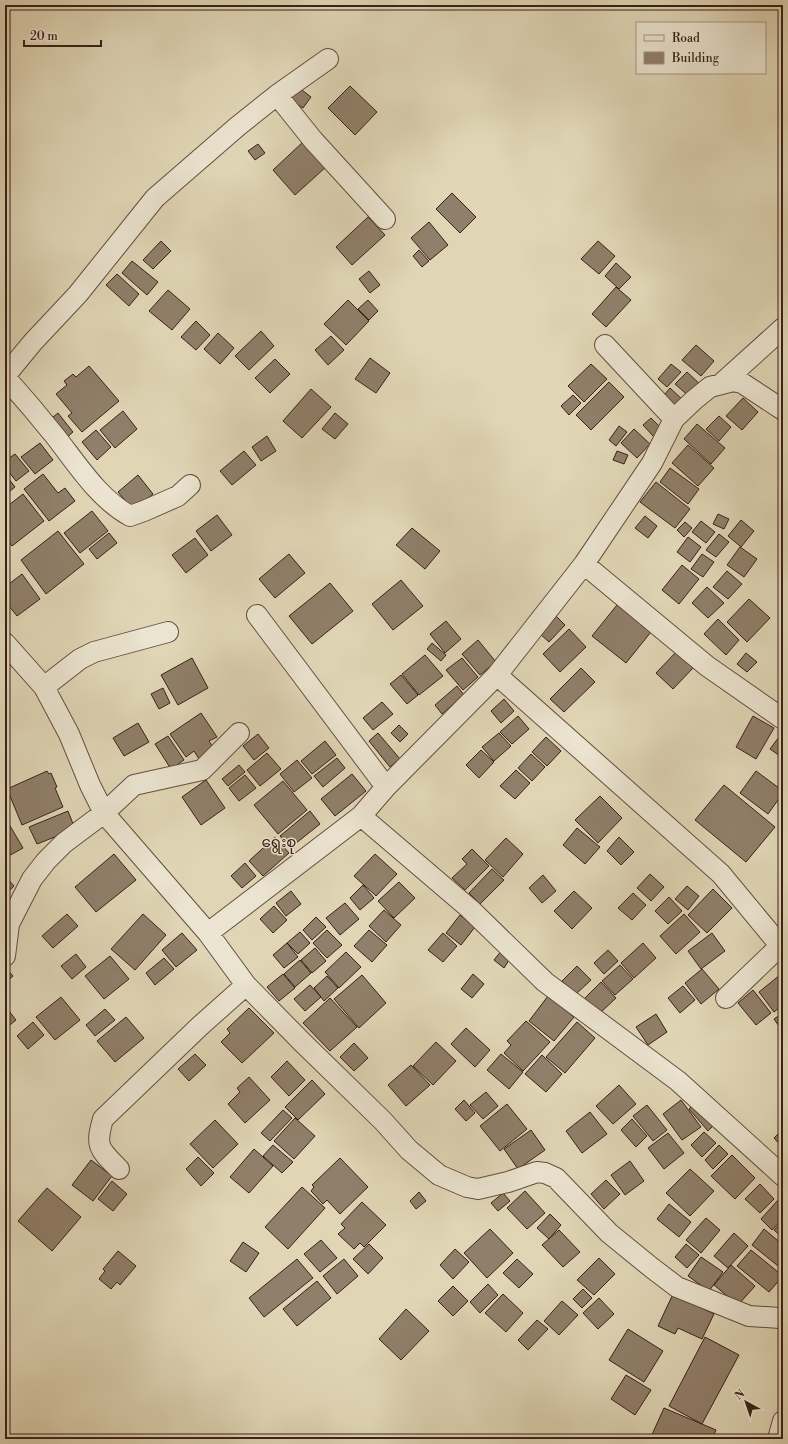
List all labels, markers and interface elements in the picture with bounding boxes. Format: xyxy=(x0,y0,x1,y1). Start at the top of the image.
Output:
scale bar xyxy=(24,22,101,48)
legend xyxy=(636,22,766,74)
text: 20 m xyxy=(30,29,58,44)
text: Road xyxy=(672,31,700,46)
text: Building xyxy=(671,51,720,66)
district label: ရွေးစု xyxy=(262,833,296,854)
north arrow xyxy=(726,1382,766,1422)
text: N xyxy=(732,1387,748,1403)

